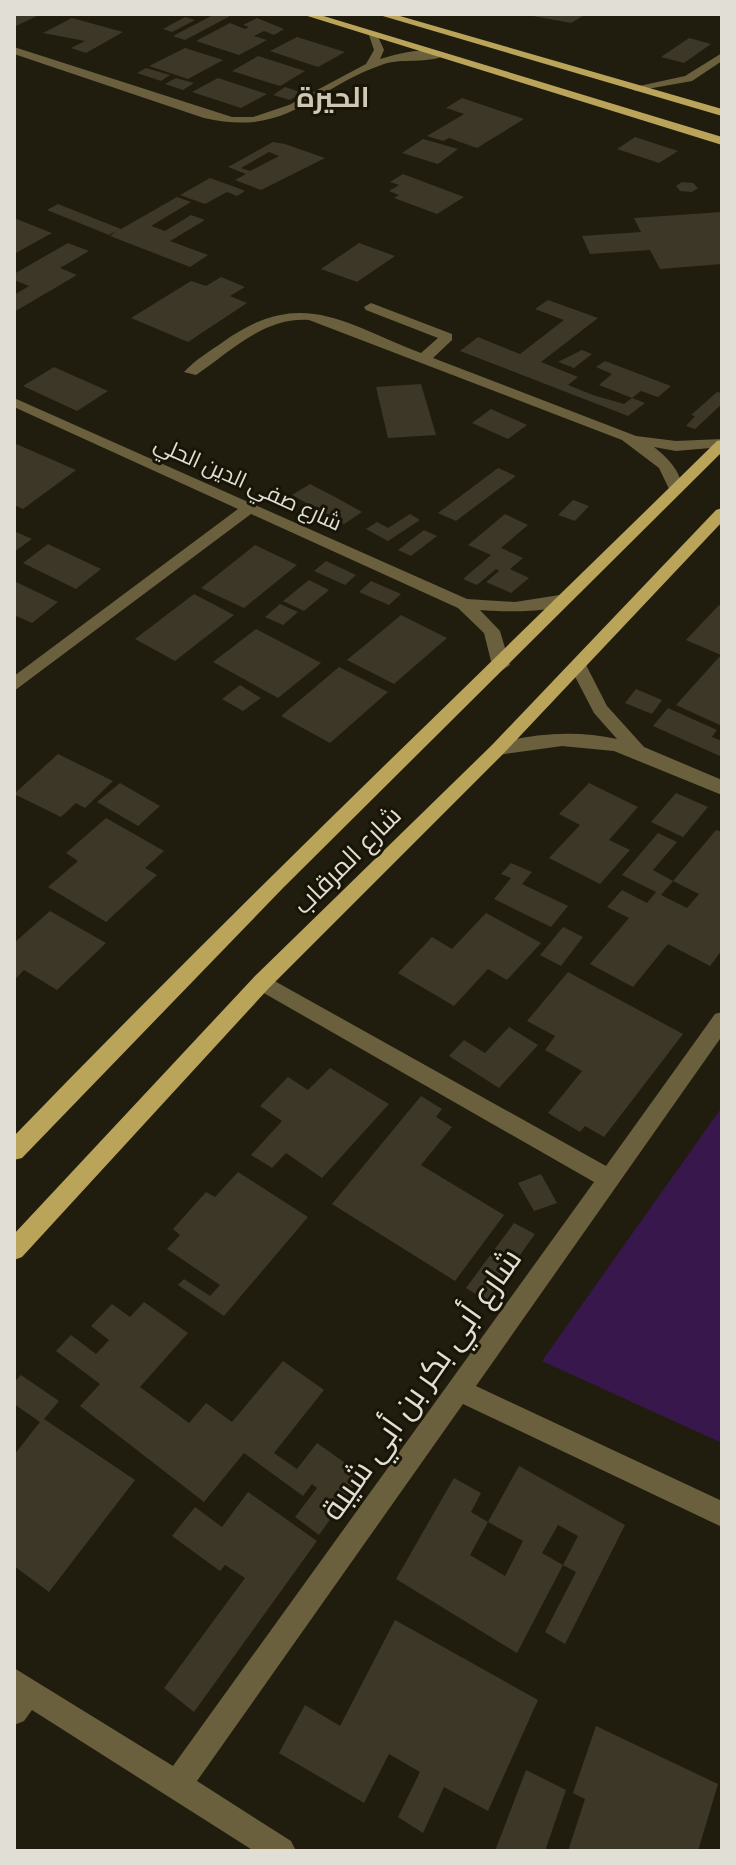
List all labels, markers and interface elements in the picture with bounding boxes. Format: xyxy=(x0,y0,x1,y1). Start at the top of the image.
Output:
district label: الحيرة xyxy=(297,81,369,114)
street label: شارع صفي الدين الحلي xyxy=(149,429,346,539)
street label: شارع المرقاب xyxy=(286,799,408,921)
street label: شارع أبي بكر بن أبي شيبة xyxy=(312,1240,534,1531)

